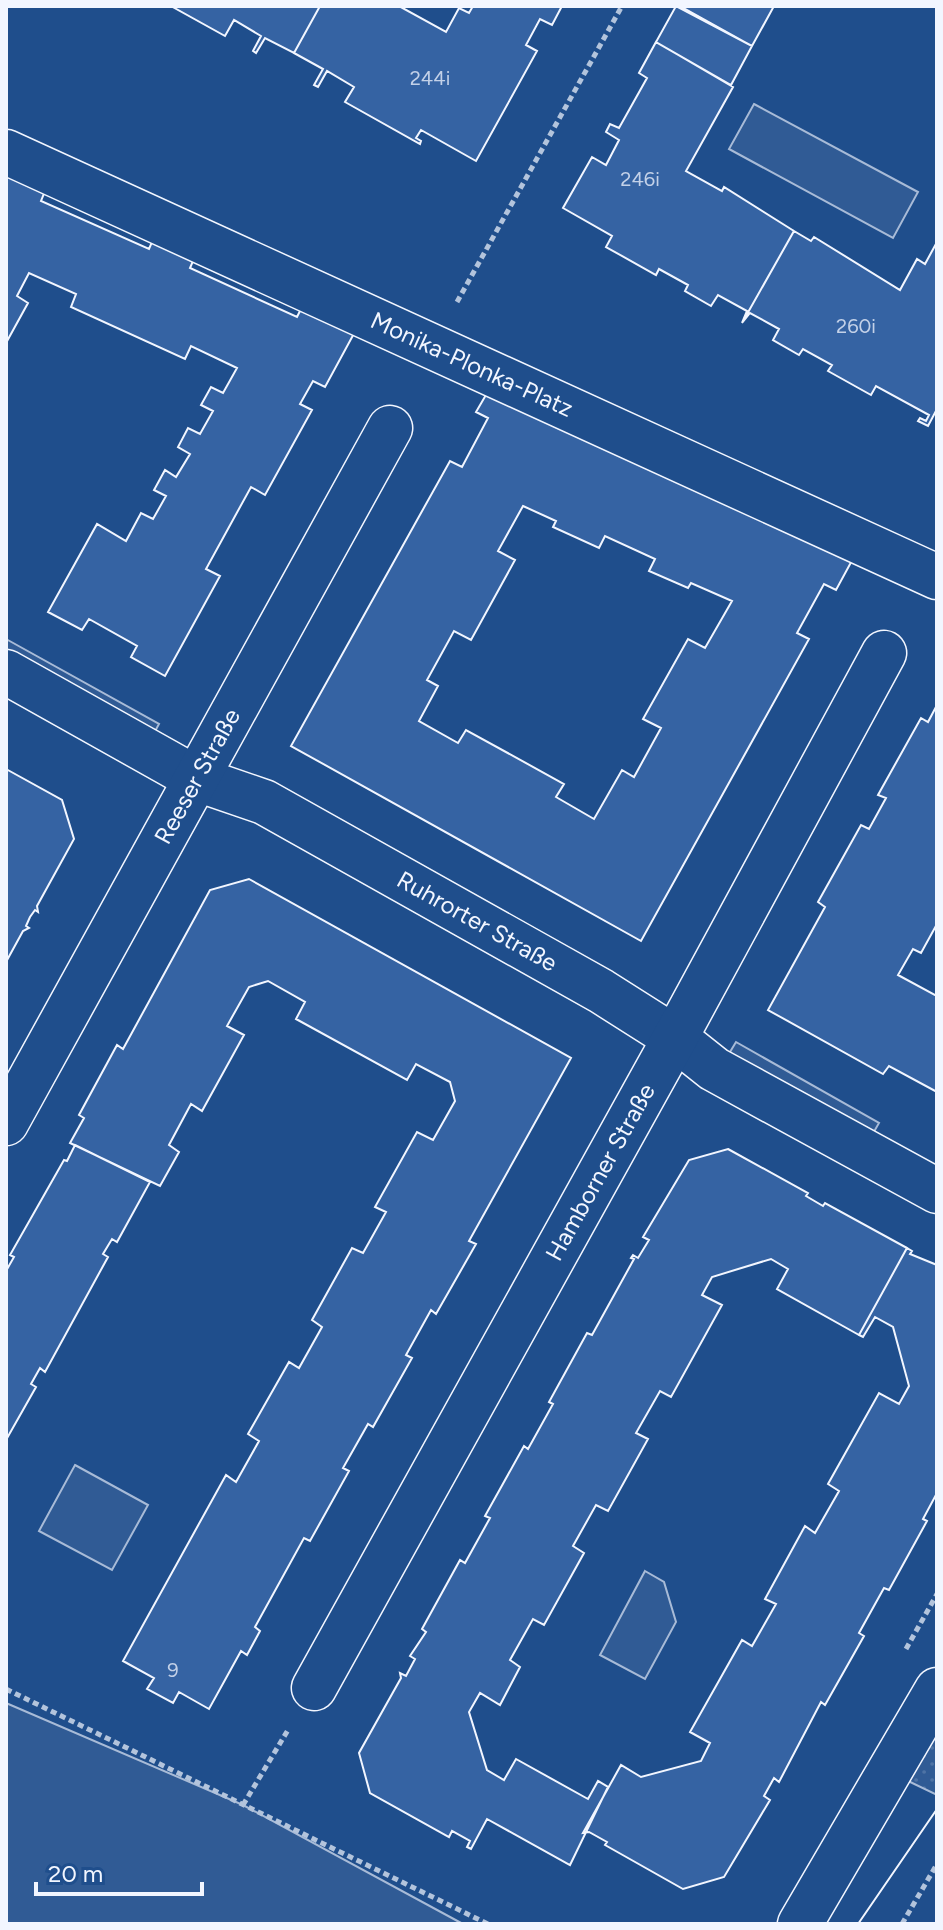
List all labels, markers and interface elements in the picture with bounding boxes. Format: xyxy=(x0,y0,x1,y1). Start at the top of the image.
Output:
house number: 244i xyxy=(410,66,450,90)
house number: 246i xyxy=(620,167,660,191)
street label: Monika-Plonka-Platz xyxy=(366,305,578,423)
house number: 260i xyxy=(836,314,876,338)
street label: Reeser Straße xyxy=(148,703,246,849)
street label: Ruhrorter Straße xyxy=(392,865,562,977)
street label: Hamborner Straße xyxy=(539,1078,661,1266)
house number: 9 xyxy=(167,1658,179,1682)
scale bar xyxy=(36,1846,202,1896)
text: 20 m xyxy=(48,1859,103,1888)

